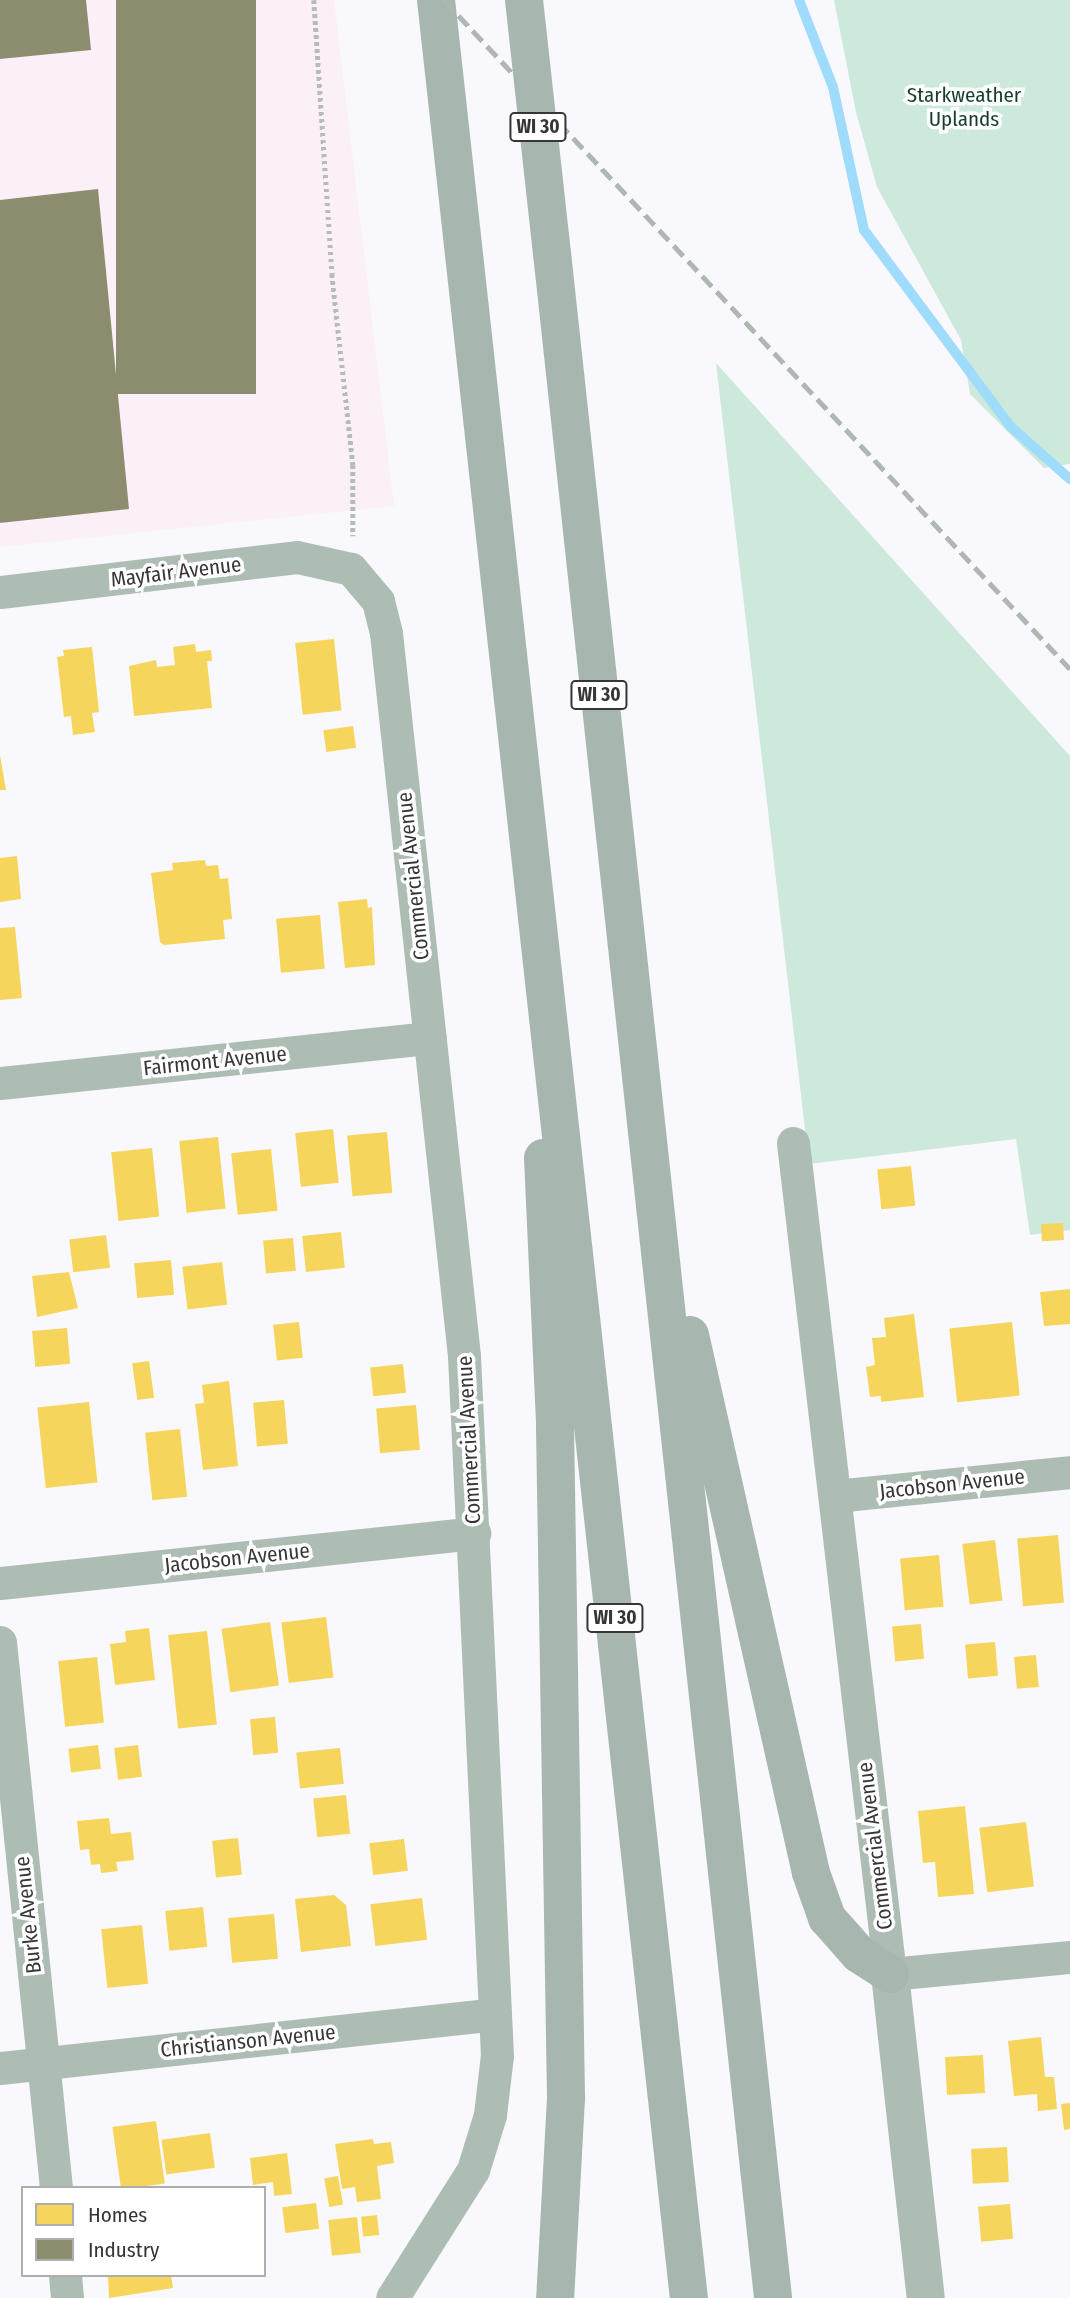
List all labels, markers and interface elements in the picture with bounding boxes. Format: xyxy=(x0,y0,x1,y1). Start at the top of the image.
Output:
park label: Starkweather Uplands xyxy=(907,82,1021,132)
road number: WI 30 xyxy=(508,111,568,142)
street label: Mayfair Avenue xyxy=(109,551,243,593)
road number: WI 30 xyxy=(569,680,629,710)
street label: Commercial Avenue xyxy=(392,791,434,961)
street label: Fairmont Avenue xyxy=(142,1041,288,1081)
street label: Commercial Avenue xyxy=(452,1355,486,1525)
street label: Jacobson Avenue xyxy=(878,1464,1026,1504)
street label: Jacobson Avenue xyxy=(163,1538,311,1578)
road number: WI 30 xyxy=(585,1602,645,1634)
street label: Commercial Avenue xyxy=(852,1761,898,1931)
street label: Burke Avenue xyxy=(9,1855,47,1975)
street label: Christianson Avenue xyxy=(159,2019,337,2063)
legend xyxy=(21,2186,266,2277)
text: Homes xyxy=(88,2202,147,2228)
text: Industry xyxy=(88,2237,159,2263)

